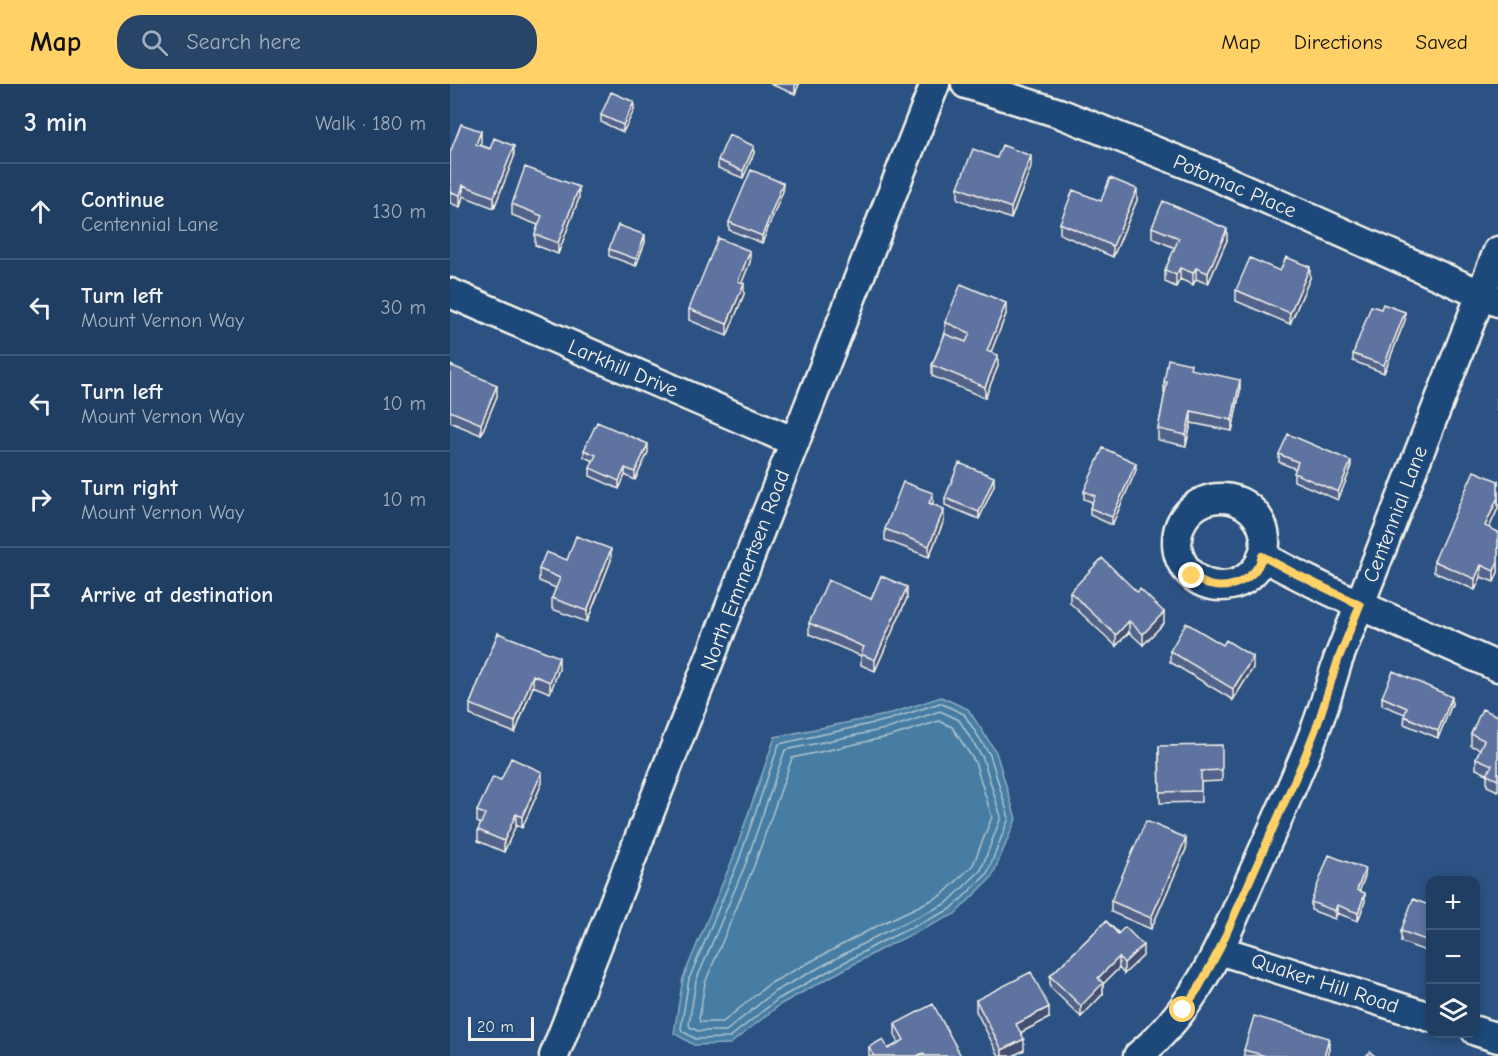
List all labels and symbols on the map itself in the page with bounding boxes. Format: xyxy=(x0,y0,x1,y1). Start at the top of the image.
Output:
street label: Potomac Place xyxy=(1170,149,1300,223)
street label: Larkhill Drive xyxy=(564,334,682,402)
street label: Centennial Lane xyxy=(1358,442,1432,586)
street label: North Emmertsen Road xyxy=(696,466,794,674)
route end xyxy=(1178,562,1204,588)
street label: Quaker Hill Road xyxy=(1248,948,1402,1018)
route start xyxy=(1169,996,1195,1022)
scale bar xyxy=(468,1014,534,1042)

